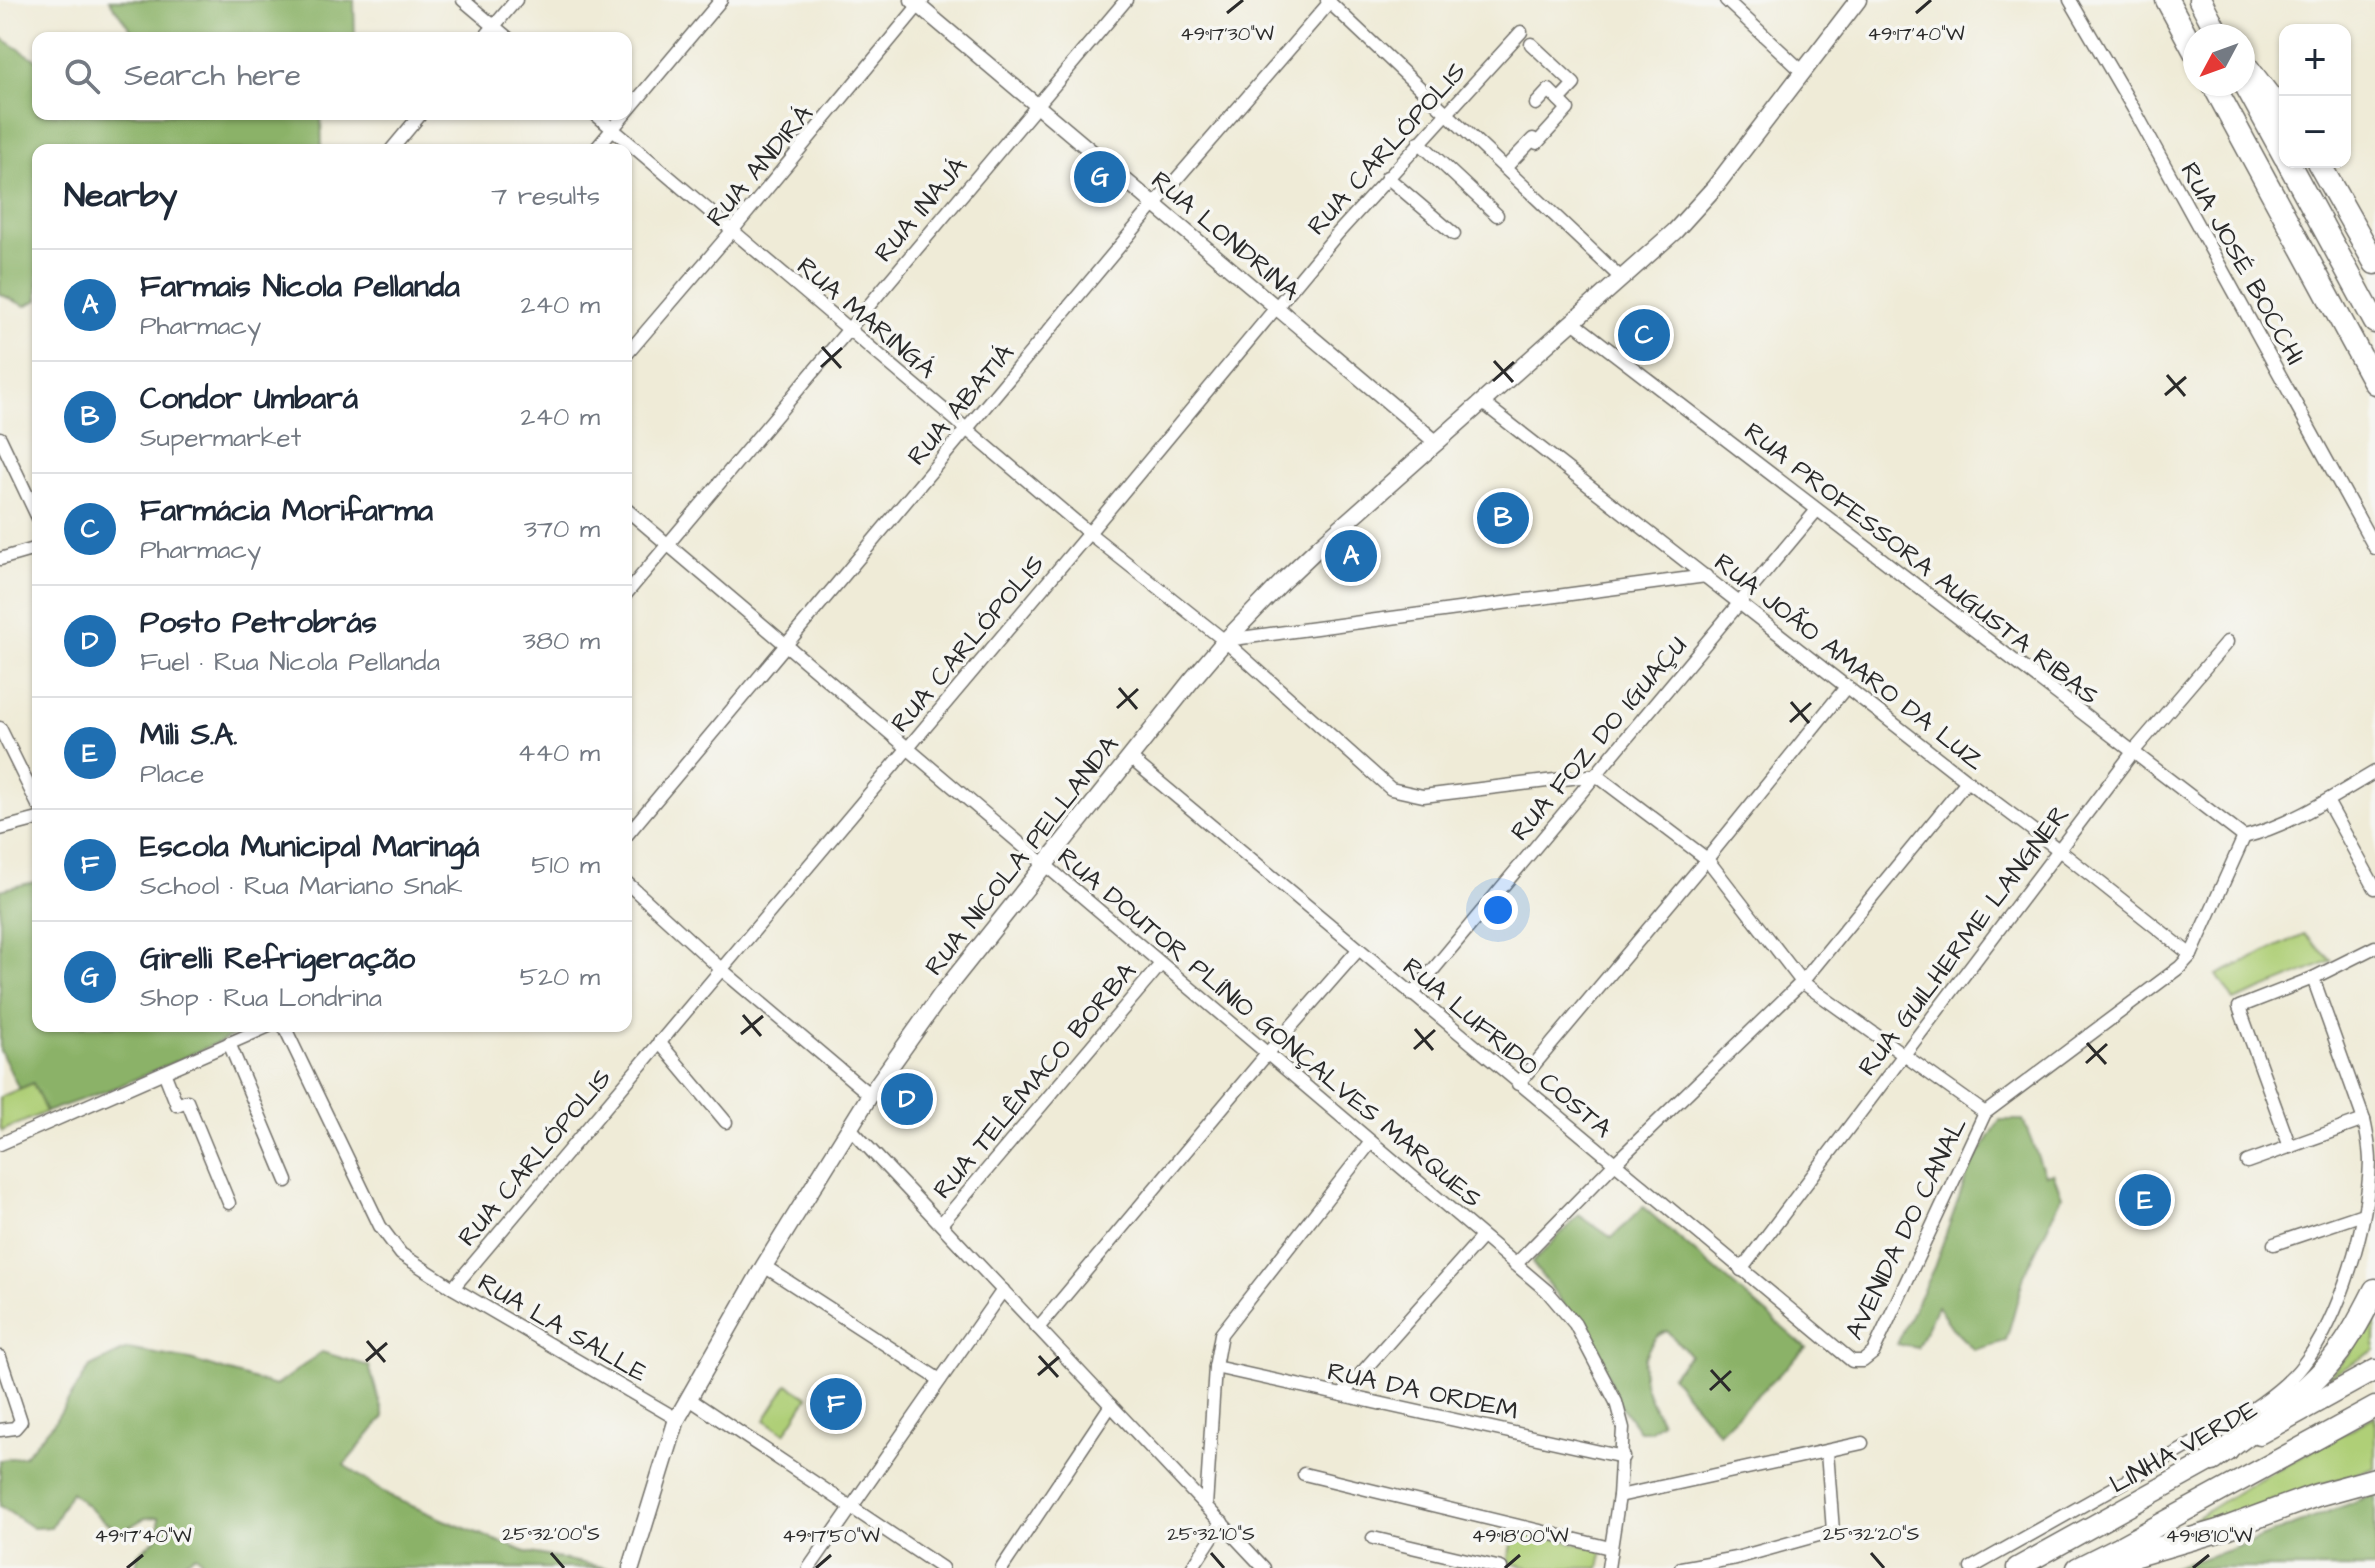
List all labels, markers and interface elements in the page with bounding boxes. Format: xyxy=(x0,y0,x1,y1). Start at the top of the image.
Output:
text: 49°17'30"W xyxy=(1180,20,1274,48)
text: 49°17'40"W xyxy=(1867,20,1965,48)
north arrow xyxy=(2183,24,2255,96)
map controls xyxy=(2279,24,2351,168)
button: + xyxy=(2279,24,2351,96)
search box xyxy=(32,32,632,120)
icon: search xyxy=(60,54,104,98)
street label: RUA CARLÓPOLIS xyxy=(1299,54,1474,243)
text: Search here xyxy=(124,55,301,97)
button: − xyxy=(2279,96,2351,168)
street label: RUA ANDIRÁ xyxy=(698,97,822,234)
pin: G xyxy=(1074,147,1126,207)
street label: RUA INAJÁ xyxy=(866,149,976,270)
street label: RUA JOSÉ BOCCHI xyxy=(2172,156,2313,371)
street label: RUA LONDRINA xyxy=(1143,163,1308,309)
text: Nearby xyxy=(64,172,178,220)
text: 7 results xyxy=(491,178,600,214)
street label: RUA MARINGÁ xyxy=(789,249,944,387)
text: Farmais Nicola Pellanda xyxy=(140,266,460,308)
text: A xyxy=(82,287,98,323)
text: 240 m xyxy=(520,287,600,323)
pin: C xyxy=(1618,305,1670,365)
text: Pharmacy xyxy=(140,308,261,344)
street label: RUA ABATIÁ xyxy=(899,336,1023,473)
text: Condor Umbará xyxy=(140,378,358,420)
text: B xyxy=(81,399,99,435)
text: 240 m xyxy=(520,399,600,435)
street label: RUA PROFESSORA AUGUSTA RIBAS xyxy=(1737,414,2106,714)
text: Supermarket xyxy=(140,420,301,456)
pin: B xyxy=(1477,488,1529,548)
text: Farmácia Morifarma xyxy=(140,490,433,532)
text: C xyxy=(81,511,99,547)
text: 370 m xyxy=(524,511,600,547)
pin: A xyxy=(1325,526,1377,586)
text: Pharmacy xyxy=(140,532,261,568)
street label: RUA JOÃO AMARO DA LUZ xyxy=(1707,545,1992,779)
street label: RUA CARLÓPOLIS xyxy=(883,547,1053,740)
text: Posto Petrobrás xyxy=(140,602,377,644)
text: D xyxy=(82,623,98,659)
text: 380 m xyxy=(523,623,600,659)
street label: RUA FOZ DO IGUAÇU xyxy=(1502,629,1695,849)
text: Fuel · Rua Nicola Pellanda xyxy=(140,644,440,680)
text: Mili S.A. xyxy=(140,714,238,756)
street label: RUA NICOLA PELLANDA xyxy=(917,728,1127,983)
text: E xyxy=(82,735,98,771)
text: 440 m xyxy=(518,735,600,771)
text: Place xyxy=(140,756,204,792)
street label: RUA GUILHERME LANGNER xyxy=(1850,798,2078,1084)
text: Escola Municipal Maringá xyxy=(140,826,479,868)
street label: RUA DOUTOR PLÍNIO GONÇALVES MARQUES xyxy=(1050,839,1489,1216)
text: F xyxy=(81,847,99,883)
text: 510 m xyxy=(531,847,600,883)
text: School · Rua Mariano Snak xyxy=(140,868,462,904)
your location xyxy=(1478,890,1518,930)
text: Girelli Refrigeração xyxy=(140,938,415,980)
street label: RUA LUFRIDO COSTA xyxy=(1395,949,1620,1146)
street label: RUA TELÊMACO BORBA xyxy=(925,954,1145,1207)
text: G xyxy=(81,959,99,995)
text: 520 m xyxy=(520,959,600,995)
text: Shop · Rua Londrina xyxy=(140,980,382,1016)
street label: RUA CARLÓPOLIS xyxy=(450,1061,620,1254)
pin: D xyxy=(881,1069,933,1129)
street label: AVENIDA DO CANAL xyxy=(1836,1111,1975,1346)
pin: E xyxy=(2119,1170,2171,1230)
street label: RUA LA SALLE xyxy=(471,1265,654,1391)
street label: RUA DA ORDEM xyxy=(1324,1353,1521,1429)
pin: F xyxy=(810,1374,862,1434)
street label: LINHA VERDE xyxy=(2103,1391,2264,1502)
text: 25°32'00"S xyxy=(502,1520,600,1548)
text: 25°32'10"S xyxy=(1167,1520,1255,1548)
text: 25°32'20"S xyxy=(1823,1520,1919,1548)
text: 49°17'40"W xyxy=(94,1522,192,1550)
text: 49°17'50"W xyxy=(782,1522,880,1550)
text: 49°18'00"W xyxy=(1472,1522,1569,1550)
text: 49°18'10"W xyxy=(2166,1522,2253,1550)

